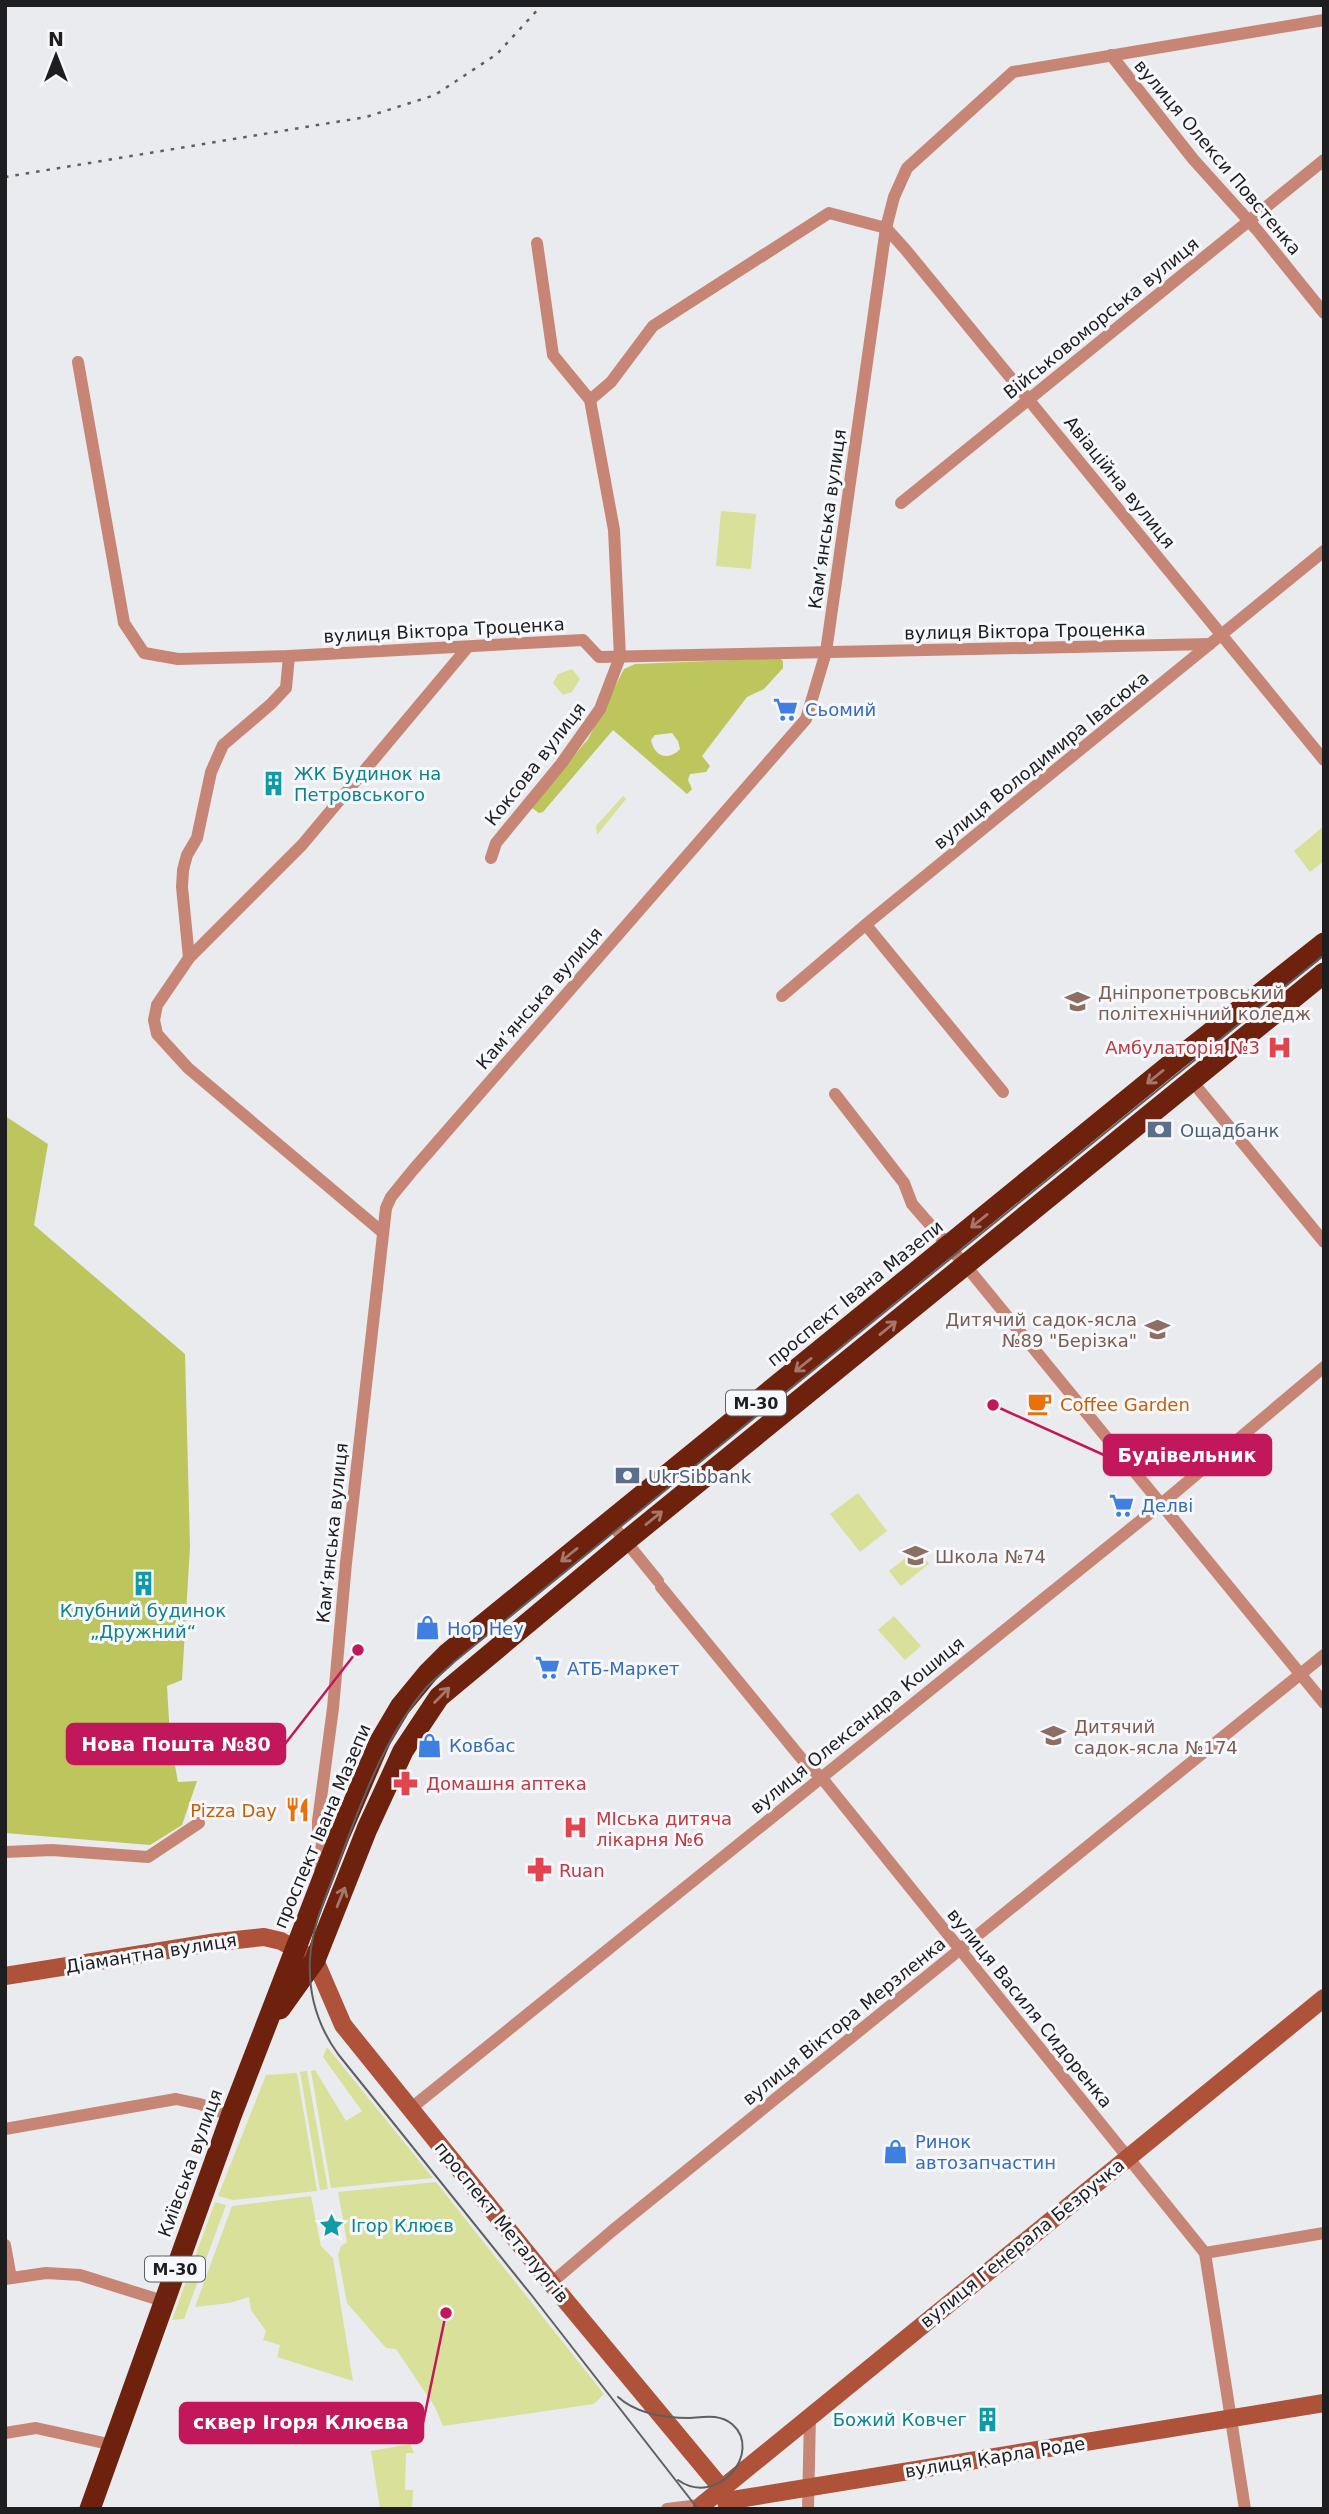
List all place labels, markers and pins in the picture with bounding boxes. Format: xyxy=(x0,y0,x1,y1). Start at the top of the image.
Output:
supermarket icon: Сьомий xyxy=(771,695,799,723)
place label: Сьомий xyxy=(805,699,876,720)
place label: ЖК Будинок на Петровського xyxy=(294,763,441,805)
building icon: ЖК Будинок на Петровського xyxy=(260,769,288,797)
place label: Дніпропетровський політехнічний коледж xyxy=(1098,982,1311,1024)
school or university icon: Дніпропетровський політехнічний коледж xyxy=(1064,988,1092,1016)
hospital icon: Амбулаторія №3 xyxy=(1266,1033,1294,1061)
place label: Амбулаторія №3 xyxy=(1105,1037,1260,1058)
bank icon: Ощадбанк xyxy=(1146,1116,1174,1144)
place label: Ощадбанк xyxy=(1180,1120,1279,1141)
place label: Дитячий садок-ясла №89 "Берізка" xyxy=(945,1309,1137,1351)
school or university icon: Дитячий садок-ясла №89 "Берізка" xyxy=(1143,1315,1171,1343)
cafe icon: Coffee Garden xyxy=(1026,1390,1054,1418)
place label: Coffee Garden xyxy=(1060,1394,1190,1415)
callout: Будівельник xyxy=(1104,1435,1271,1475)
bank icon: UkrSibbank xyxy=(614,1462,642,1490)
place label: UkrSibbank xyxy=(648,1466,752,1487)
supermarket icon: Делві xyxy=(1107,1491,1135,1519)
place label: Делві xyxy=(1141,1495,1193,1516)
school or university icon: Школа №74 xyxy=(901,1542,929,1570)
place label: Школа №74 xyxy=(935,1546,1046,1567)
building icon: Клубний будинок „Дружний“ xyxy=(129,1569,157,1597)
place label: Клубний будинок „Дружний“ xyxy=(60,1600,226,1642)
shop icon: Hop Hey xyxy=(413,1614,441,1642)
place label: Hop Hey xyxy=(447,1618,524,1639)
supermarket icon: АТБ-Маркет xyxy=(533,1654,561,1682)
place label: АТБ-Маркет xyxy=(567,1658,680,1679)
place label: Дитячий садок-ясла №174 xyxy=(1074,1716,1238,1758)
school or university icon: Дитячий садок-ясла №174 xyxy=(1040,1722,1068,1750)
callout: Нова Пошта №80 xyxy=(67,1724,285,1764)
shop icon: Ковбас xyxy=(415,1731,443,1759)
place label: Ковбас xyxy=(449,1735,515,1756)
pharmacy icon: Домашня аптека xyxy=(392,1769,420,1797)
place label: Домашня аптека xyxy=(426,1773,587,1794)
restaurant icon: Pizza Day xyxy=(283,1796,311,1824)
place label: Pizza Day xyxy=(190,1800,277,1821)
place label: МІська дитяча лікарня №6 xyxy=(596,1808,732,1850)
hospital icon: МІська дитяча лікарня №6 xyxy=(562,1814,590,1842)
pharmacy icon: Ruan xyxy=(525,1856,553,1884)
place label: Ruan xyxy=(559,1860,605,1881)
place label: Ринок автозапчастин xyxy=(915,2131,1056,2173)
shop icon: Ринок автозапчастин xyxy=(881,2137,909,2165)
place icon: Ігор Клюєв xyxy=(317,2211,345,2239)
place label: Ігор Клюєв xyxy=(351,2215,454,2236)
callout: сквер Ігоря Клюєва xyxy=(180,2403,423,2443)
building icon: Божий Ковчег xyxy=(973,2405,1001,2433)
place label: Божий Ковчег xyxy=(833,2409,967,2430)

